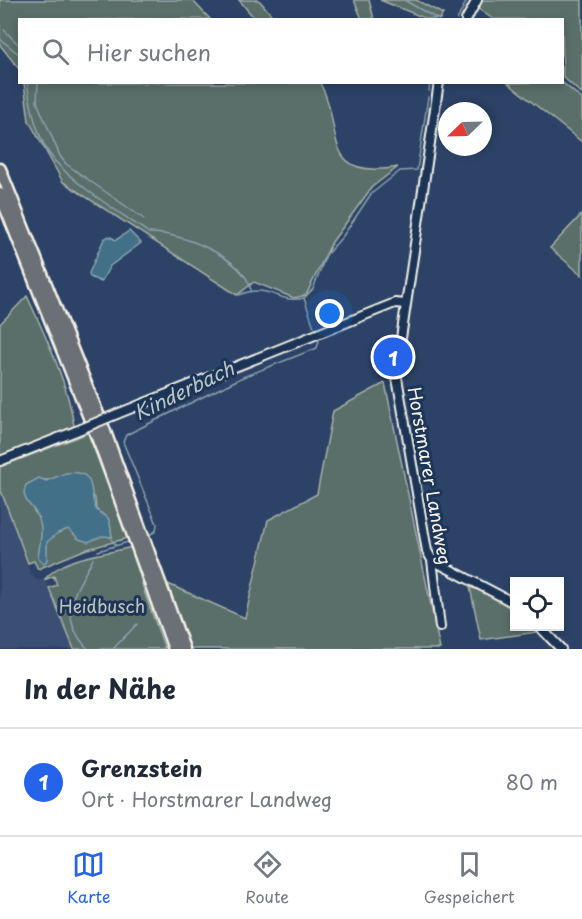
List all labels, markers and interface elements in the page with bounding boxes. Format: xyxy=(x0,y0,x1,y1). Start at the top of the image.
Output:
search box xyxy=(18,18,564,84)
icon: search xyxy=(39,35,72,68)
text: Hier suchen xyxy=(87,35,211,68)
north arrow xyxy=(438,102,492,156)
your location xyxy=(315,299,344,328)
pin: 1 xyxy=(374,334,412,380)
water label: Kinderbach xyxy=(128,353,239,427)
street label: Horstmarer Landweg xyxy=(402,385,459,567)
map controls xyxy=(510,577,564,631)
button: locate xyxy=(510,577,564,631)
park label: Heidbusch xyxy=(59,592,145,619)
text: In der Nähe xyxy=(24,669,176,708)
text: Grenzstein xyxy=(81,751,203,784)
text: 1 xyxy=(39,767,48,797)
text: 80 m xyxy=(506,767,558,797)
text: Ort · Horstmarer Landweg xyxy=(81,784,332,814)
tab: Karte xyxy=(67,848,111,908)
tab: Route xyxy=(245,848,289,908)
tab: Gespeichert xyxy=(424,848,515,908)

